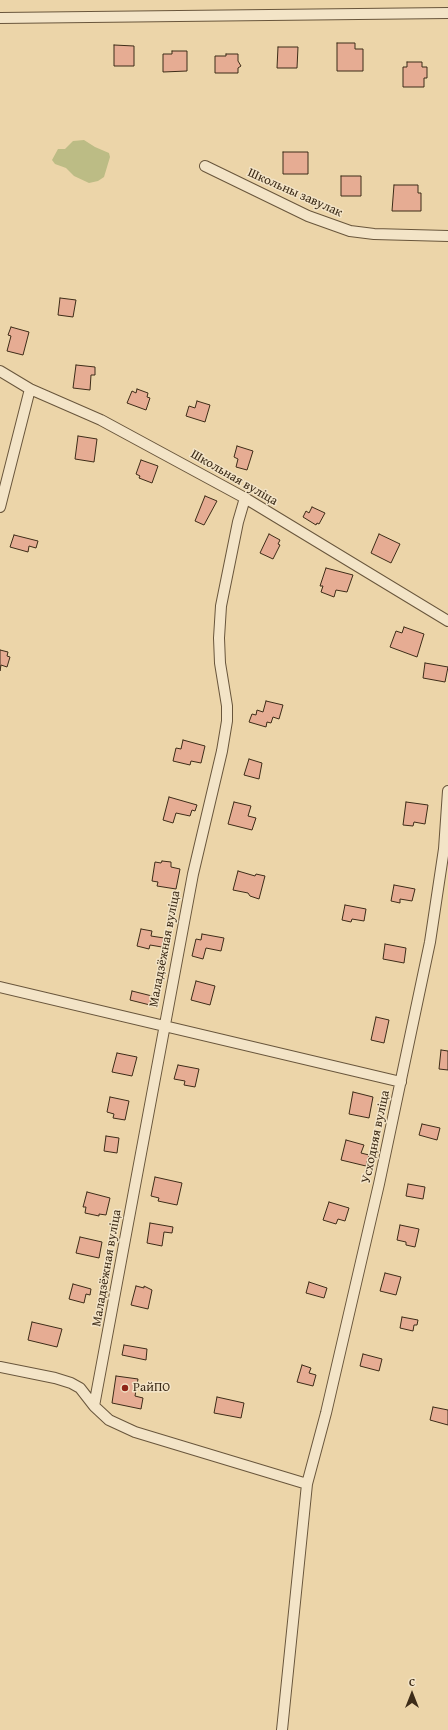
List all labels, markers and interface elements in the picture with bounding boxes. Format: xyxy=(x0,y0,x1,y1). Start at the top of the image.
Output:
street label: Школьны завулак xyxy=(245,165,345,221)
street label: Школьная вуліца xyxy=(188,447,280,509)
street label: Маладзёжная вуліца xyxy=(146,889,184,1009)
street label: Усходняя вуліца xyxy=(359,1089,393,1185)
street label: Маладзёжная вуліца xyxy=(89,1208,125,1328)
place label: РайПО xyxy=(133,1380,170,1396)
marker: РайПО xyxy=(120,1383,130,1393)
north arrow xyxy=(392,1674,432,1714)
text: С xyxy=(409,1674,415,1690)

